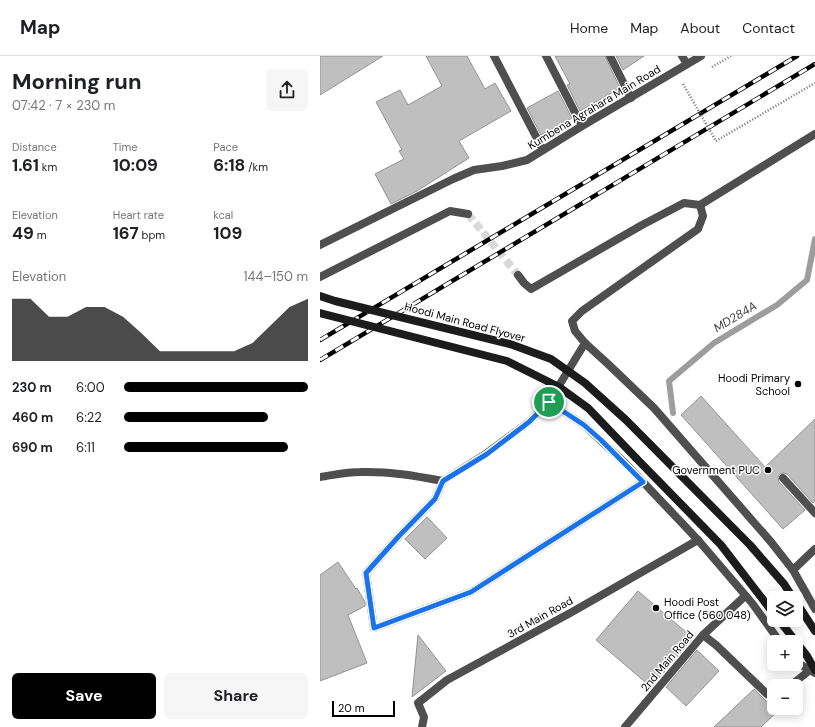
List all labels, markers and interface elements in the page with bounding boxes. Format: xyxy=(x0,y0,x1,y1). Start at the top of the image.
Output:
text: Map xyxy=(20,15,60,40)
text: Home xyxy=(570,19,608,37)
text: Map xyxy=(630,19,658,37)
text: About xyxy=(680,19,720,37)
text: Contact xyxy=(742,19,795,37)
street label: Kumbena Agrahara Main Road xyxy=(525,62,663,152)
text: Morning run xyxy=(12,67,142,96)
button: share xyxy=(266,69,308,111)
text: 07:42 · 7 × 230 m xyxy=(12,97,115,114)
text: Distance xyxy=(12,140,57,154)
text: Time xyxy=(113,140,138,154)
text: Pace xyxy=(213,140,238,154)
text: 1.61 xyxy=(12,154,39,176)
text: 10:09 xyxy=(113,154,158,176)
text: 6:18 xyxy=(213,154,245,176)
text: km xyxy=(39,160,57,174)
text: /km xyxy=(245,160,268,174)
text: Elevation xyxy=(12,208,58,222)
text: Heart rate xyxy=(113,208,164,222)
text: kcal xyxy=(213,208,233,222)
text: 49 xyxy=(12,222,34,244)
text: 167 xyxy=(113,222,139,244)
text: 109 xyxy=(213,222,242,244)
text: m xyxy=(34,228,47,242)
text: bpm xyxy=(139,228,165,242)
text: Elevation xyxy=(12,268,66,285)
text: 144–150 m xyxy=(244,268,308,285)
water label: MD284A xyxy=(710,298,760,336)
street label: Hoodi Main Road Flyover xyxy=(403,299,527,345)
place label: Hoodi Primary School xyxy=(718,371,790,398)
text: 230 m xyxy=(12,379,52,396)
text: 6:00 xyxy=(76,379,105,396)
marker: Hoodi Primary School xyxy=(793,379,803,389)
pin xyxy=(532,385,566,419)
icon: arrive xyxy=(538,391,560,413)
text: 460 m xyxy=(12,409,53,426)
text: 6:22 xyxy=(76,409,102,426)
text: 690 m xyxy=(12,439,53,456)
text: 6:11 xyxy=(76,439,95,456)
place label: Government PUC xyxy=(672,463,760,477)
marker: Government PUC xyxy=(763,465,773,475)
map controls xyxy=(767,591,803,715)
button: layers xyxy=(767,591,803,627)
street label: 3rd Main Road xyxy=(505,593,575,641)
place label: Hoodi Post Office (560 048) xyxy=(664,595,751,622)
marker: Hoodi Post Office (560 048) xyxy=(651,603,661,613)
street label: 2nd Main Road xyxy=(637,628,697,694)
button: + xyxy=(767,635,803,671)
button: Save xyxy=(12,673,156,719)
button: Share xyxy=(164,673,308,719)
button: − xyxy=(767,679,803,715)
scale bar xyxy=(332,699,395,718)
text: 20 m xyxy=(338,701,364,715)

